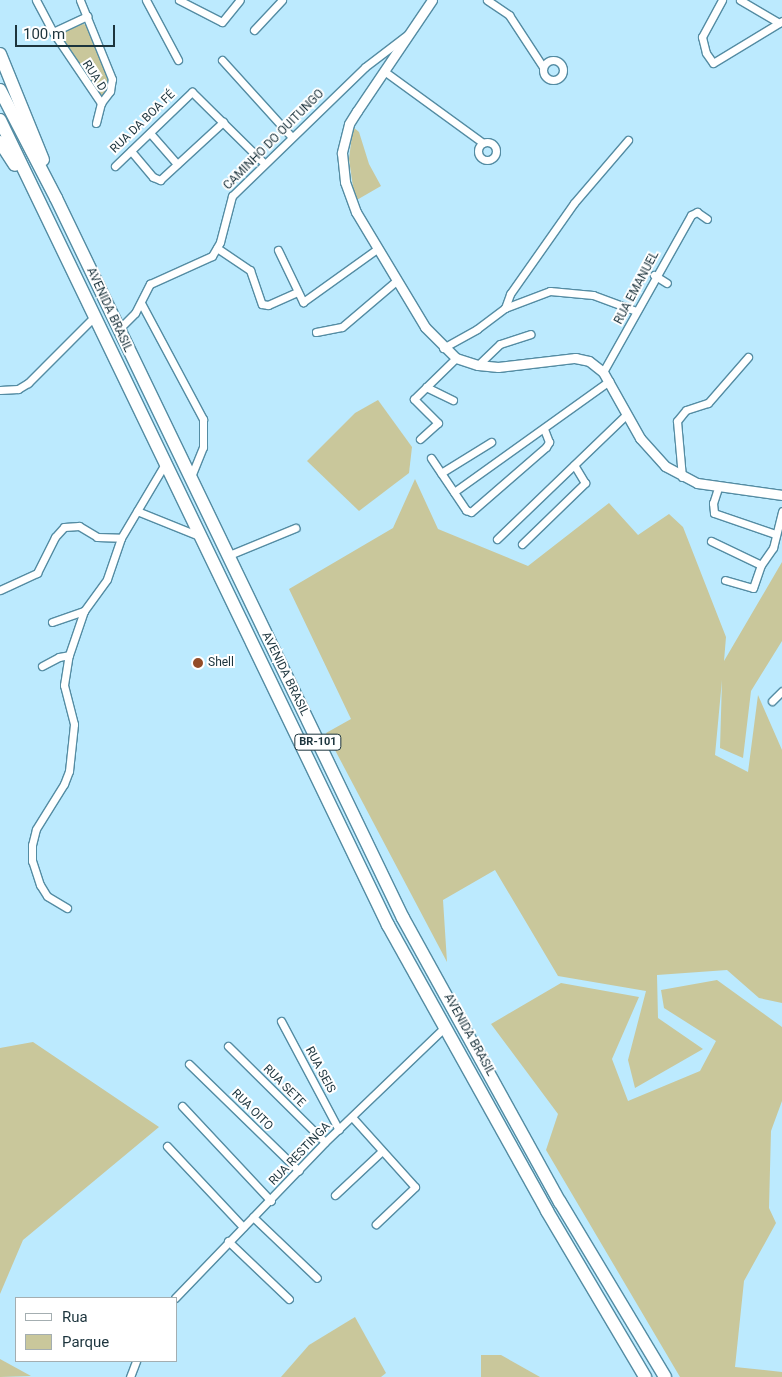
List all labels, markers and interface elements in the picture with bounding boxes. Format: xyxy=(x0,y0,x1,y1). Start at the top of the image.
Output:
scale bar xyxy=(18,15,118,47)
text: 100 m xyxy=(23,25,65,43)
street label: RUA D xyxy=(79,58,109,94)
street label: CAMINHO DO OUITUNGO xyxy=(221,87,327,193)
street label: RUA DA BOA FÉ xyxy=(108,88,178,156)
street label: RUA EMANUEL xyxy=(612,249,662,327)
street label: AVENIDA BRASIL xyxy=(83,265,135,355)
street label: AVENIDA BRASIL xyxy=(258,630,312,718)
place label: Shell xyxy=(208,656,234,670)
marker: Shell xyxy=(192,657,204,669)
road number: BR-101 xyxy=(294,734,342,750)
street label: AVENIDA BRASIL xyxy=(440,991,498,1079)
street label: RUA SEIS xyxy=(302,1044,338,1096)
street label: RUA SETE xyxy=(260,1062,308,1110)
street label: RUA OITO xyxy=(228,1086,276,1134)
street label: RUA RESTINGA xyxy=(266,1119,334,1189)
legend xyxy=(15,1297,178,1362)
text: Rua xyxy=(62,1308,88,1326)
text: Parque xyxy=(62,1333,109,1351)

